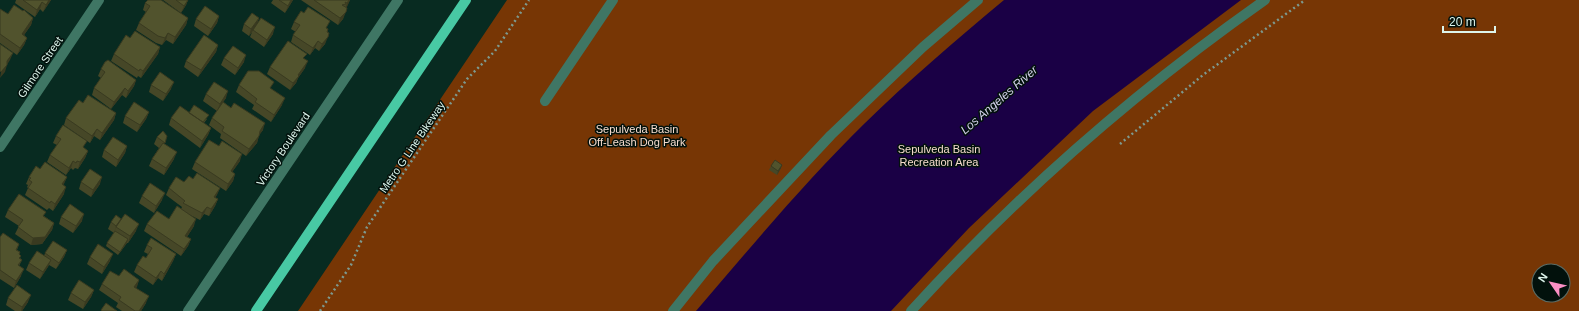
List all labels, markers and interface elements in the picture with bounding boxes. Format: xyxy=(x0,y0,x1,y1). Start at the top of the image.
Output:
scale bar xyxy=(1443,8,1495,34)
text: 20 m xyxy=(1449,15,1476,29)
street label: Gilmore Street xyxy=(15,34,65,100)
water label: Los Angeles River xyxy=(958,62,1041,137)
street label: Metro G Line Bikeway xyxy=(377,99,447,195)
street label: Victory Boulevard xyxy=(254,110,312,188)
park label: Sepulveda Basin Off-Leash Dog Park xyxy=(588,123,686,148)
park label: Sepulveda Basin Recreation Area xyxy=(898,143,980,168)
north arrow xyxy=(1531,263,1571,303)
text: N xyxy=(1536,271,1550,284)

